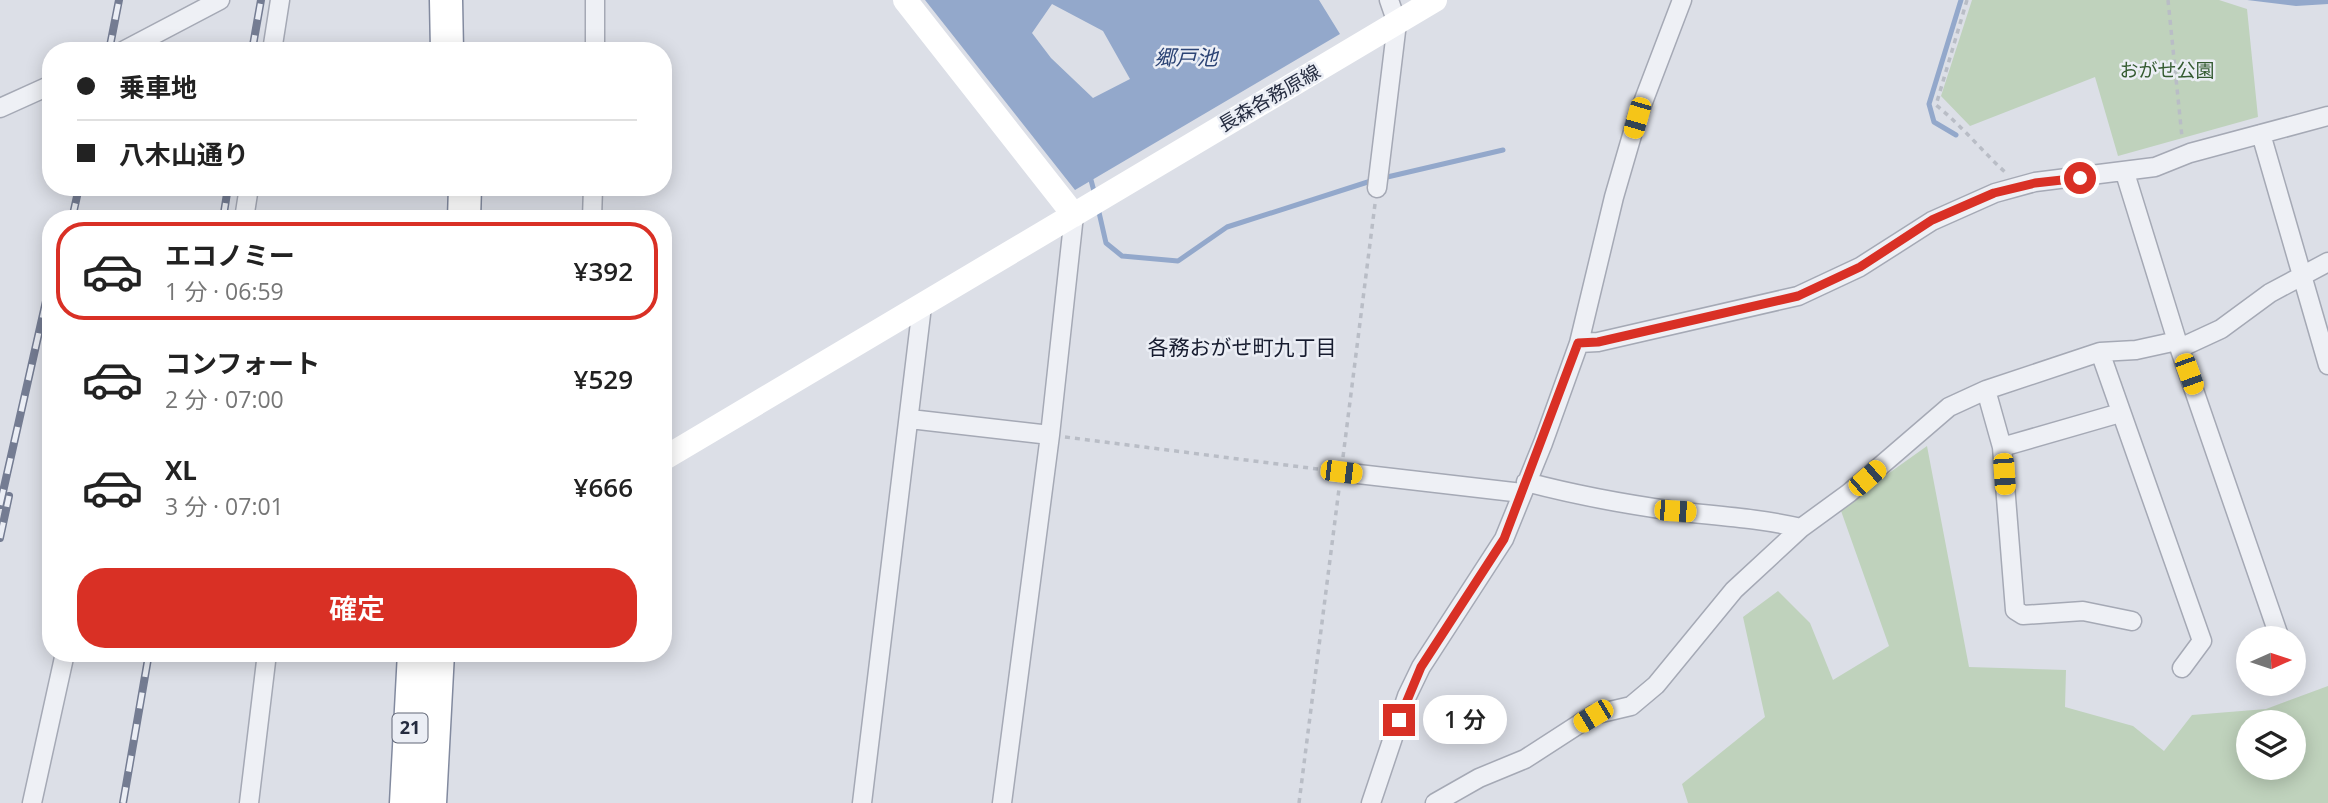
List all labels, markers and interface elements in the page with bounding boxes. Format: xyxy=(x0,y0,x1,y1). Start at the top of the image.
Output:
water label: 郷戸池 xyxy=(1155,43,1219,71)
park label: おがせ公園 xyxy=(2119,57,2215,83)
street label: 長森各務原線 xyxy=(1213,58,1325,138)
text: 乗車地 xyxy=(119,69,197,105)
car xyxy=(1622,95,1653,141)
text: 八木山通り xyxy=(119,136,249,172)
route start xyxy=(2064,162,2096,194)
text: エコノミー xyxy=(165,237,295,273)
icon: car xyxy=(81,240,144,303)
text: ¥392 xyxy=(574,253,633,289)
text: 1 分 · 06:59 xyxy=(165,275,284,307)
district label: 各務おがせ町九丁目 xyxy=(1148,333,1337,361)
text: コンフォート xyxy=(165,345,320,381)
icon: car xyxy=(81,348,144,411)
car xyxy=(2172,351,2207,397)
text: ¥529 xyxy=(574,361,633,397)
text: 2 分 · 07:00 xyxy=(165,383,284,415)
text: XL xyxy=(165,452,197,488)
car xyxy=(1993,452,2016,496)
icon: car xyxy=(81,456,144,519)
car xyxy=(1845,456,1890,500)
car xyxy=(1319,459,1364,485)
text: ¥666 xyxy=(574,469,633,505)
text: 3 分 · 07:01 xyxy=(165,490,284,522)
car xyxy=(1654,499,1697,523)
button: 確定 xyxy=(77,568,637,648)
north arrow xyxy=(2236,626,2306,696)
map controls xyxy=(2236,626,2306,780)
callout: 1 分 xyxy=(1424,696,1508,744)
car xyxy=(1570,696,1617,736)
text: 1 分 xyxy=(1444,703,1486,735)
route end xyxy=(1383,704,1415,736)
button: layers xyxy=(2236,710,2306,780)
road number: 21 xyxy=(392,714,428,742)

